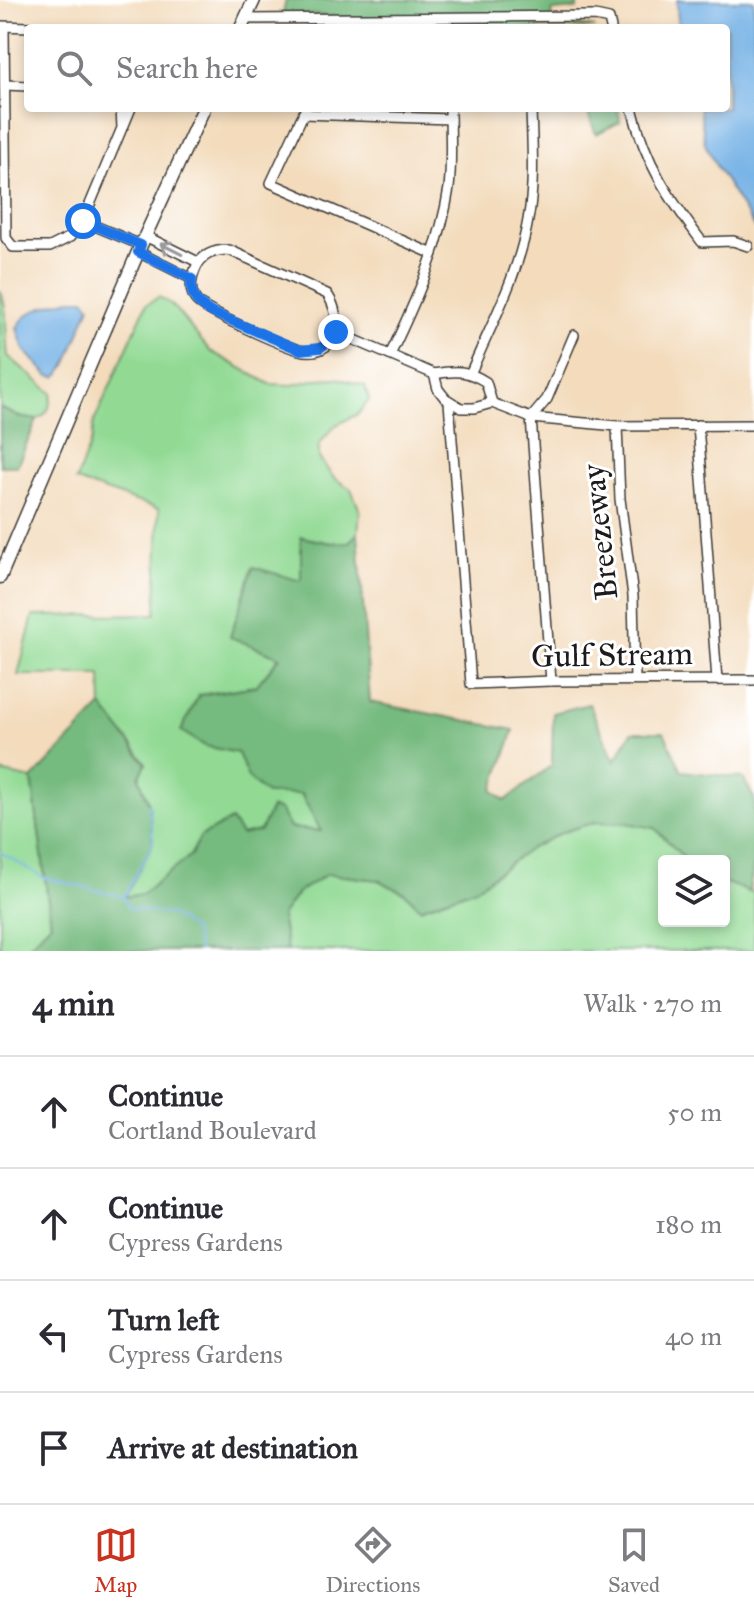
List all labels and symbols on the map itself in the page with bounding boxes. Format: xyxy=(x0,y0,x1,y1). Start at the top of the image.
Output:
route start xyxy=(65,203,101,239)
one-way arrow xyxy=(160,241,184,257)
route end xyxy=(318,314,354,350)
street label: Breezeway xyxy=(573,461,627,602)
street label: Gulf Stream xyxy=(531,634,693,676)

